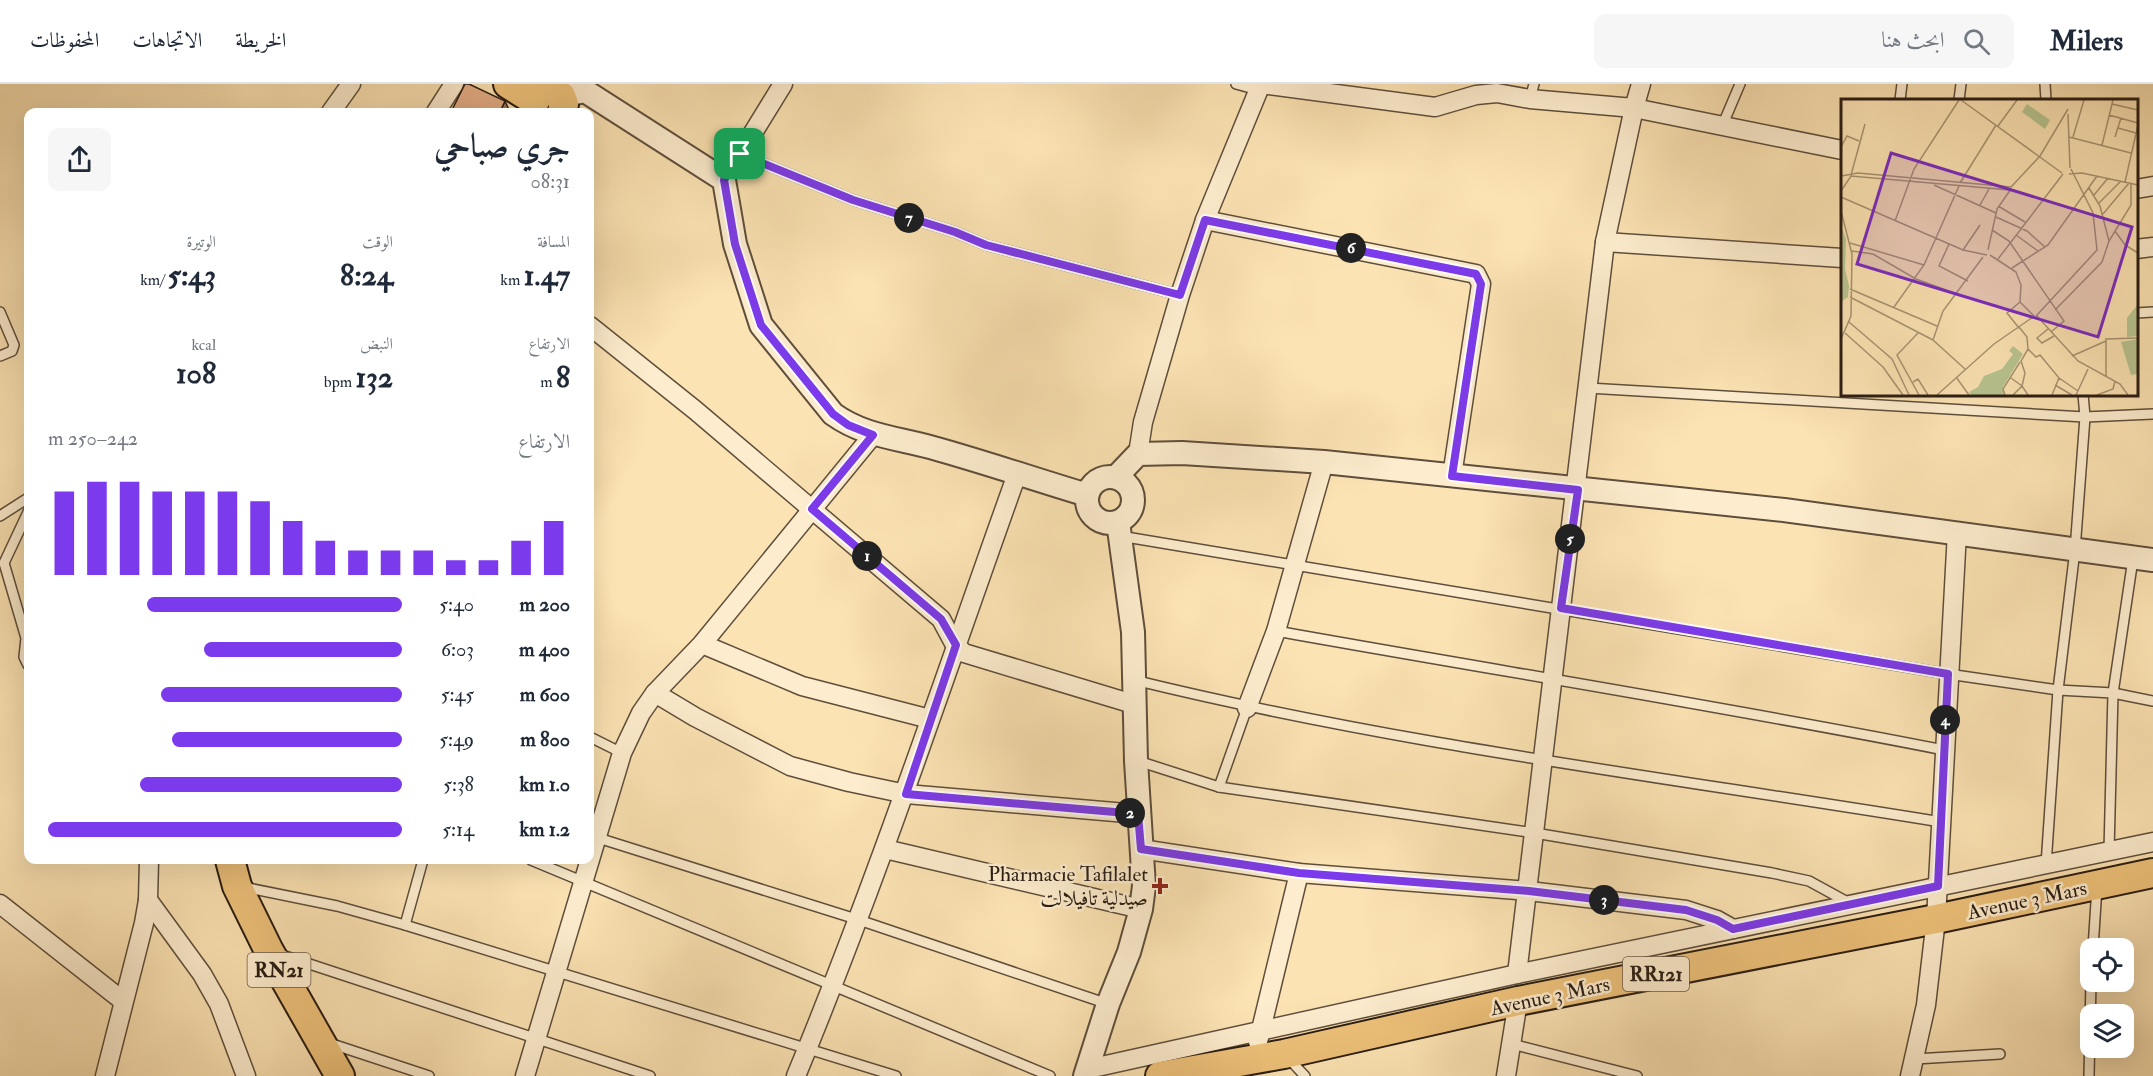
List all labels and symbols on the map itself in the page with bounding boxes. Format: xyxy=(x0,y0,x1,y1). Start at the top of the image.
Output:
inset map xyxy=(1841,99,2138,396)
pin xyxy=(714,128,765,179)
pin: 7 xyxy=(894,203,924,233)
pin: 6 xyxy=(1336,233,1366,263)
pin: 5 xyxy=(1555,524,1585,554)
pin: 1 xyxy=(852,541,882,571)
pin: 4 xyxy=(1930,705,1960,735)
pin: 2 xyxy=(1115,798,1145,828)
place label: Pharmacie Tafilalet صيدلية تافيلالت xyxy=(988,861,1148,912)
street label: Avenue 3 Mars xyxy=(1964,875,2089,927)
marker: Pharmacie Tafilalet صيدلية تافيلالت xyxy=(1153,879,1167,893)
pin: 3 xyxy=(1589,885,1619,915)
road number: RN21 xyxy=(248,953,310,987)
road number: RR121 xyxy=(1623,957,1689,991)
street label: Avenue 3 Mars xyxy=(1487,971,1612,1023)

